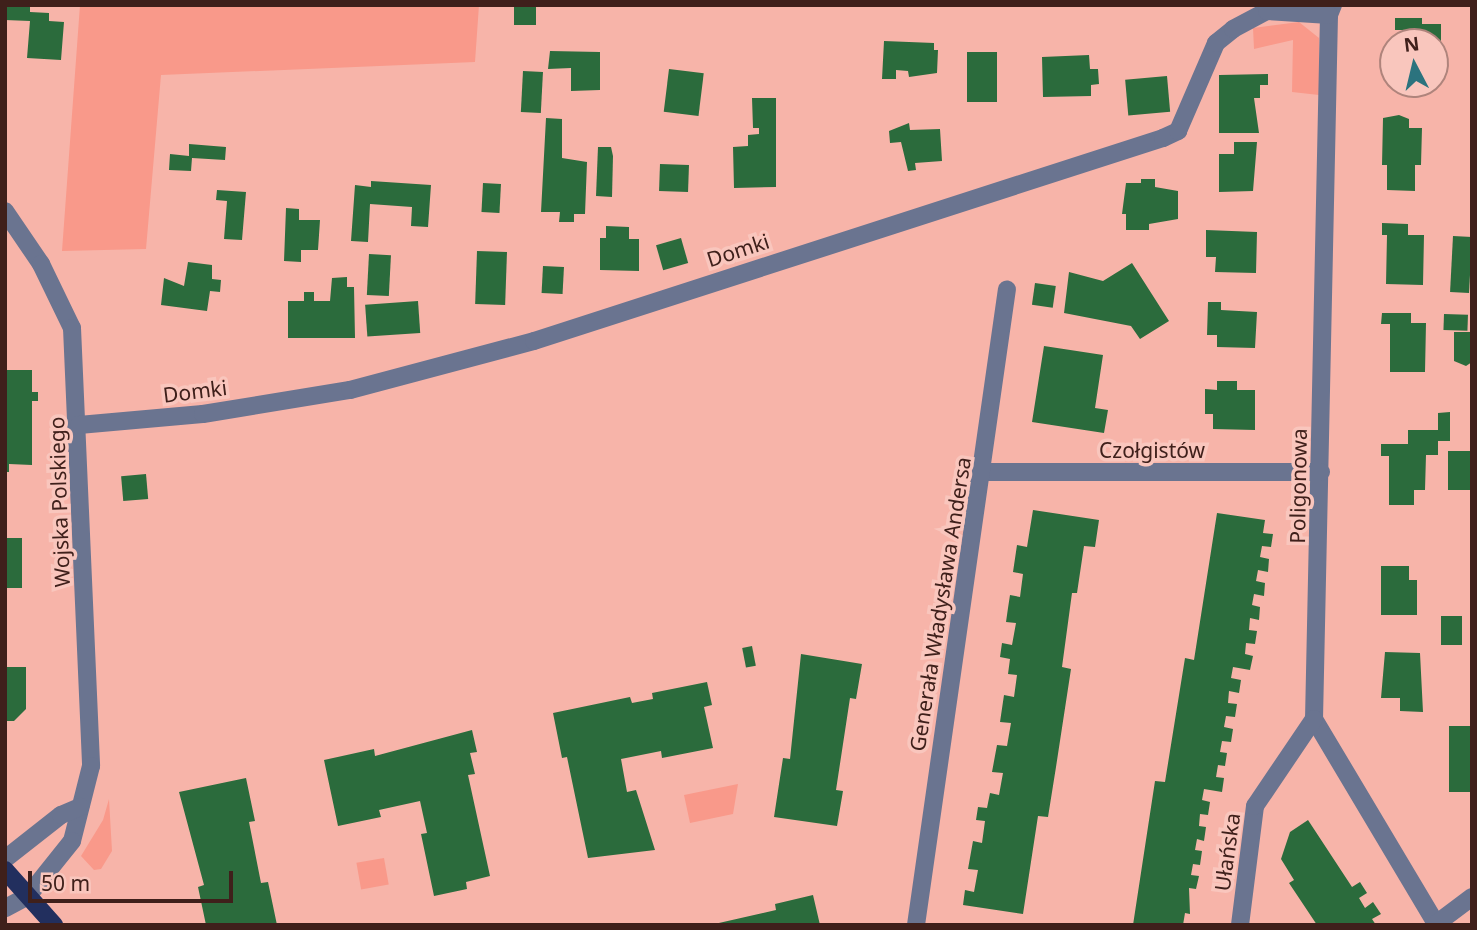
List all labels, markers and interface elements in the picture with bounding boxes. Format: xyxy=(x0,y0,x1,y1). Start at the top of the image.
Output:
north arrow xyxy=(1379,28,1449,98)
text: N xyxy=(1402,30,1421,58)
street label: Domki xyxy=(704,228,772,272)
street label: Domki xyxy=(162,375,228,407)
street label: Wojska Polskiego xyxy=(43,416,75,588)
street label: Poligonowa xyxy=(1284,428,1312,544)
street label: Czołgistów xyxy=(1099,437,1205,463)
street label: Generała Władysława Andersa xyxy=(904,455,976,753)
street label: Ułańska xyxy=(1209,811,1245,893)
scale bar xyxy=(32,856,236,900)
text: 50 m xyxy=(41,869,90,897)

